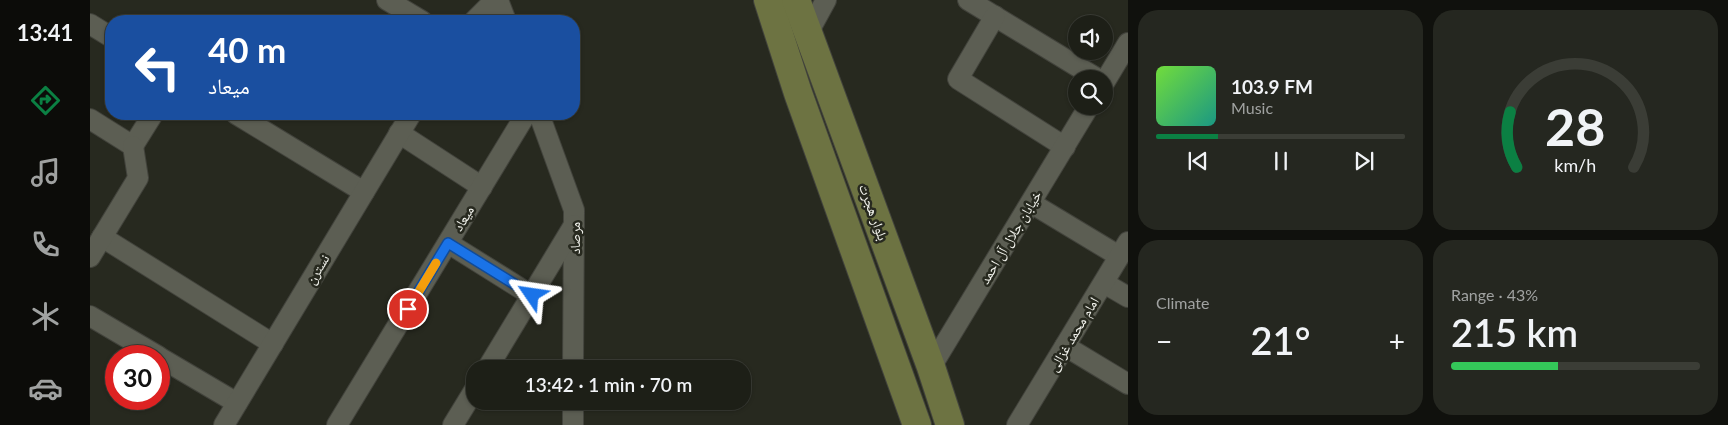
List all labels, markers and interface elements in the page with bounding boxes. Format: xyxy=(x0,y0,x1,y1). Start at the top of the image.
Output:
map controls xyxy=(1068,15,1113,115)
button: sound xyxy=(1068,15,1113,60)
text: 13:41 xyxy=(17,19,73,46)
text: 40 m xyxy=(208,28,286,70)
icon: left xyxy=(125,35,190,100)
button: search xyxy=(1068,70,1113,115)
text: میعاد xyxy=(208,72,250,99)
text: 103.9 FM xyxy=(1231,75,1313,98)
icon: directions xyxy=(28,83,63,118)
text: 28 xyxy=(1545,95,1606,157)
text: Music xyxy=(1231,98,1273,117)
icon: previous xyxy=(1184,147,1212,175)
icon: pause xyxy=(1267,147,1295,175)
icon: next xyxy=(1350,147,1378,175)
text: km/h xyxy=(1555,154,1596,176)
icon: music xyxy=(28,155,63,190)
street label: بلوار هجرت xyxy=(855,181,892,243)
street label: خیابان جلال آل احمد xyxy=(975,187,1045,287)
street label: میعاد xyxy=(449,202,477,234)
street label: مرصاد xyxy=(566,222,584,254)
icon: phone xyxy=(28,227,63,262)
street label: نسترن xyxy=(301,251,333,288)
position arrow xyxy=(505,268,557,320)
text: Range · 43% xyxy=(1451,285,1538,304)
pin xyxy=(387,288,429,330)
text: Climate xyxy=(1156,293,1209,312)
street label: امام محمد غزالی xyxy=(1044,294,1104,375)
icon: arrive xyxy=(394,295,422,323)
icon: climate xyxy=(28,299,63,334)
text: 215 km xyxy=(1451,309,1578,355)
text: 21° xyxy=(1251,317,1310,363)
text: − xyxy=(1156,324,1172,358)
text: + xyxy=(1389,324,1405,358)
speed limit sign: 30 xyxy=(105,345,170,410)
icon: car xyxy=(28,371,63,406)
text: 13:42 · 1 min · 70 m xyxy=(525,373,692,396)

